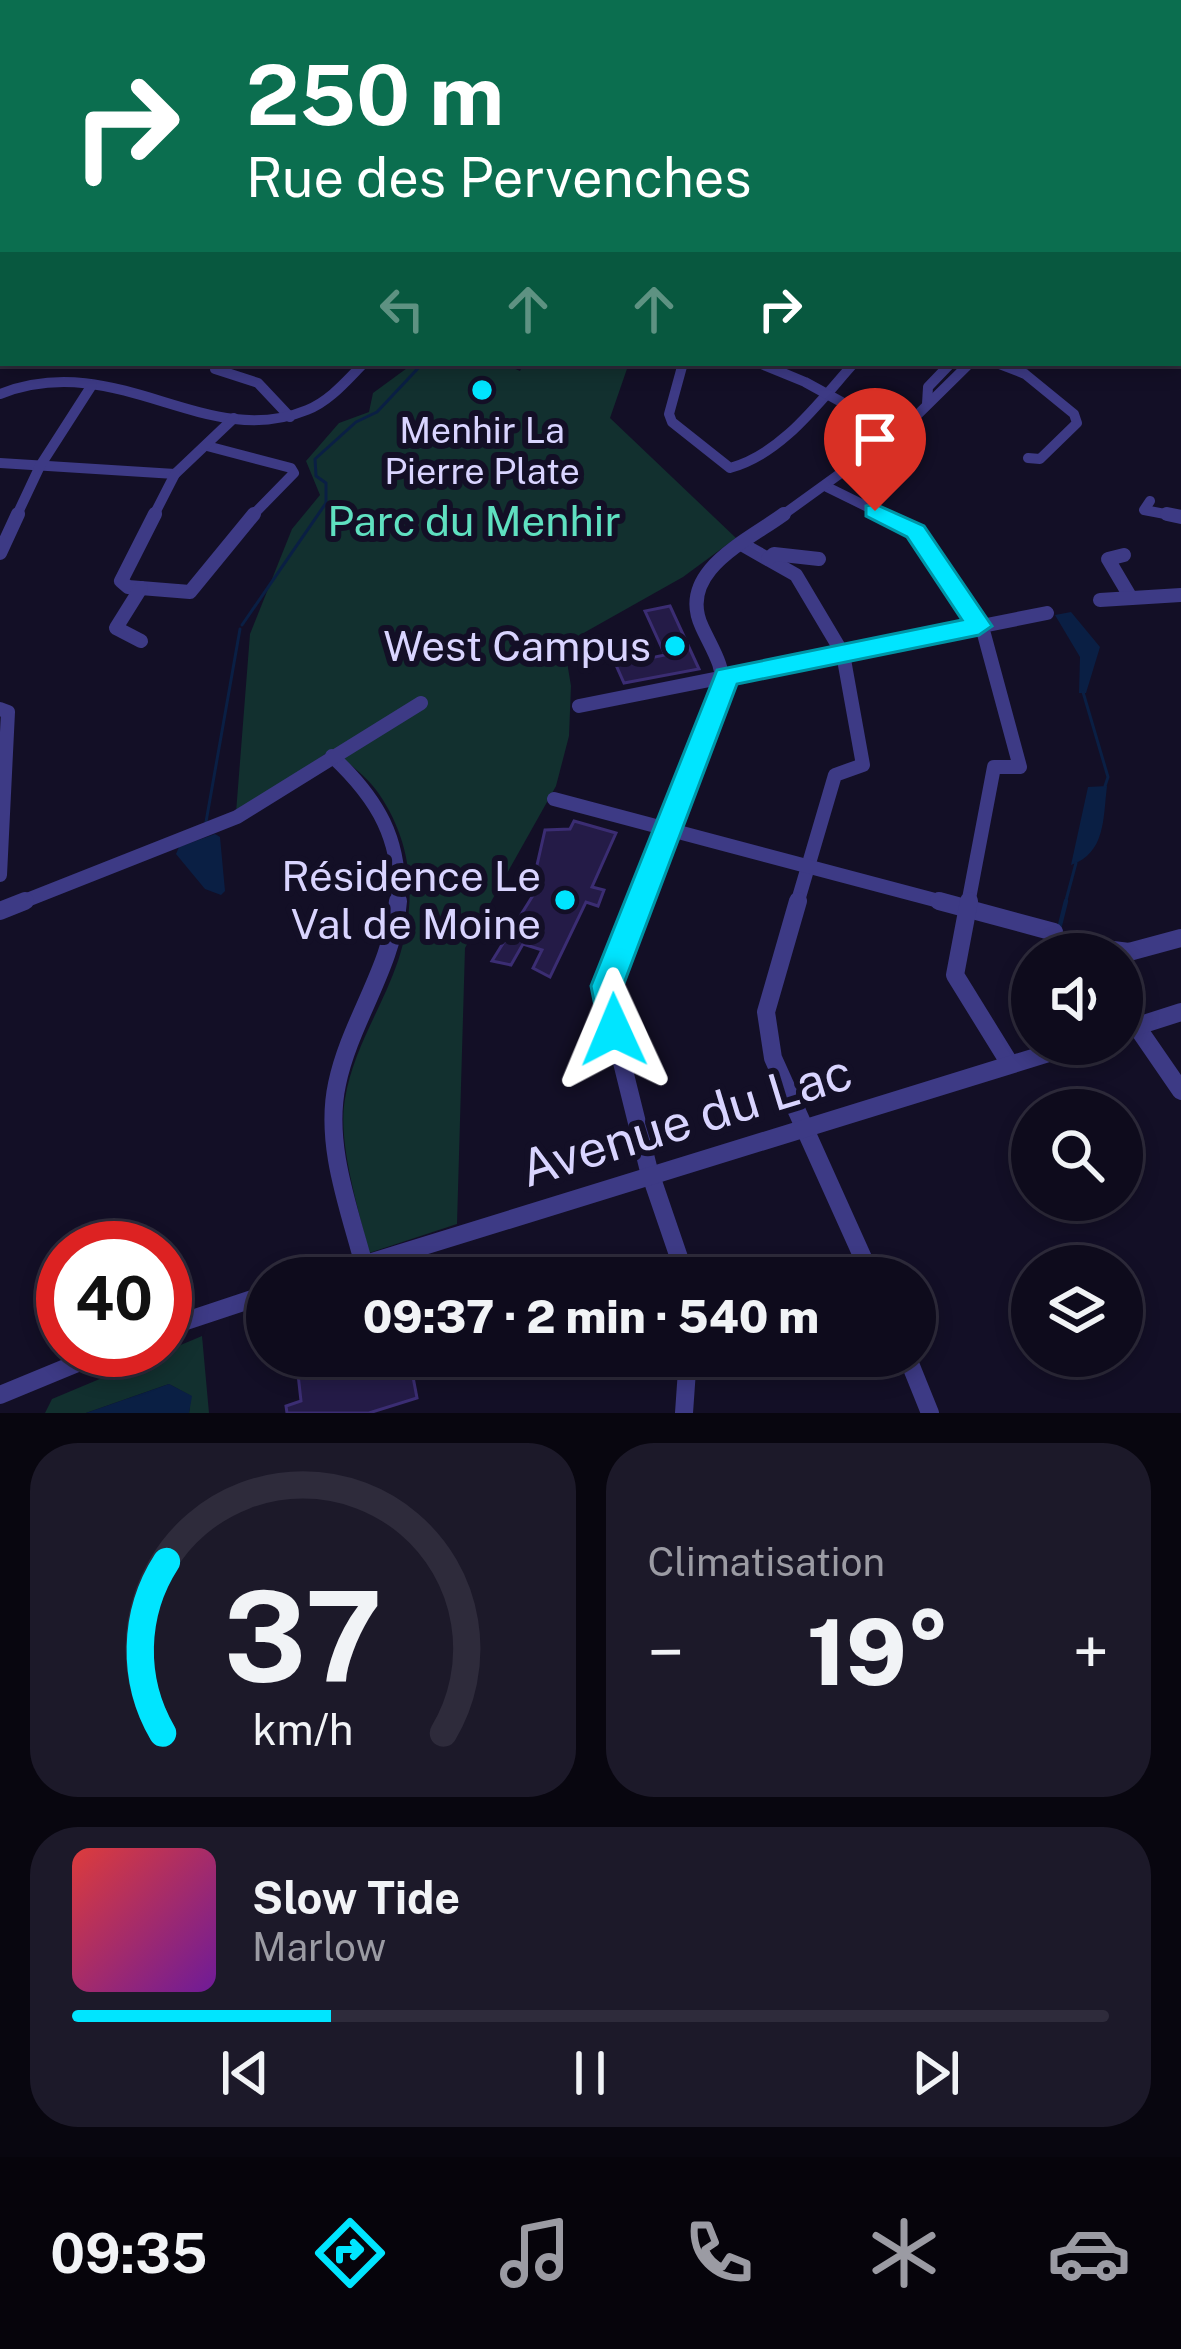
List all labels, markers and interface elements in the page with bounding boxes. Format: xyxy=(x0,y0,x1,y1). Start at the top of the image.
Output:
text: 250 m xyxy=(246,45,504,144)
icon: right xyxy=(48,48,204,204)
text: Rue des Pervenches xyxy=(246,146,752,209)
icon: left xyxy=(369,276,435,342)
icon: ahead xyxy=(495,276,561,342)
icon: ahead xyxy=(621,276,687,342)
icon: right xyxy=(747,276,813,342)
marker: Menhir La Pierre Plate xyxy=(469,377,495,403)
pin xyxy=(824,388,926,511)
icon: arrive xyxy=(842,406,908,472)
place label: Menhir La Pierre Plate xyxy=(384,409,580,492)
park label: Parc du Menhir xyxy=(327,496,621,545)
place label: West Campus xyxy=(383,621,651,670)
marker: West Campus xyxy=(662,633,688,659)
place label: Résidence Le Val de Moine xyxy=(281,851,541,948)
marker: Résidence Le Val de Moine xyxy=(552,887,578,913)
map controls xyxy=(1011,933,1143,1377)
button: sound xyxy=(1011,933,1143,1065)
position arrow xyxy=(551,967,677,1093)
street label: Avenue du Lac xyxy=(513,1041,859,1198)
button: search xyxy=(1011,1089,1143,1221)
speed limit sign: 40 xyxy=(36,1221,192,1377)
button: layers xyxy=(1011,1245,1143,1377)
text: 09:37 · 2 min · 540 m xyxy=(363,1290,819,1343)
text: Climatisation xyxy=(648,1539,885,1585)
text: 37 xyxy=(223,1563,382,1710)
text: 19° xyxy=(807,1599,950,1705)
text: − xyxy=(648,1613,684,1691)
text: + xyxy=(1072,1613,1109,1691)
text: km/h xyxy=(252,1704,353,1755)
text: Slow Tide xyxy=(252,1871,460,1924)
text: Marlow xyxy=(252,1924,386,1970)
icon: previous xyxy=(212,2040,278,2106)
icon: pause xyxy=(557,2040,623,2106)
icon: next xyxy=(903,2040,969,2106)
icon: directions xyxy=(308,2211,392,2295)
icon: music xyxy=(493,2211,577,2295)
icon: phone xyxy=(677,2211,761,2295)
icon: climate xyxy=(862,2211,946,2295)
icon: car xyxy=(1047,2211,1131,2295)
text: 09:35 xyxy=(50,2222,207,2285)

